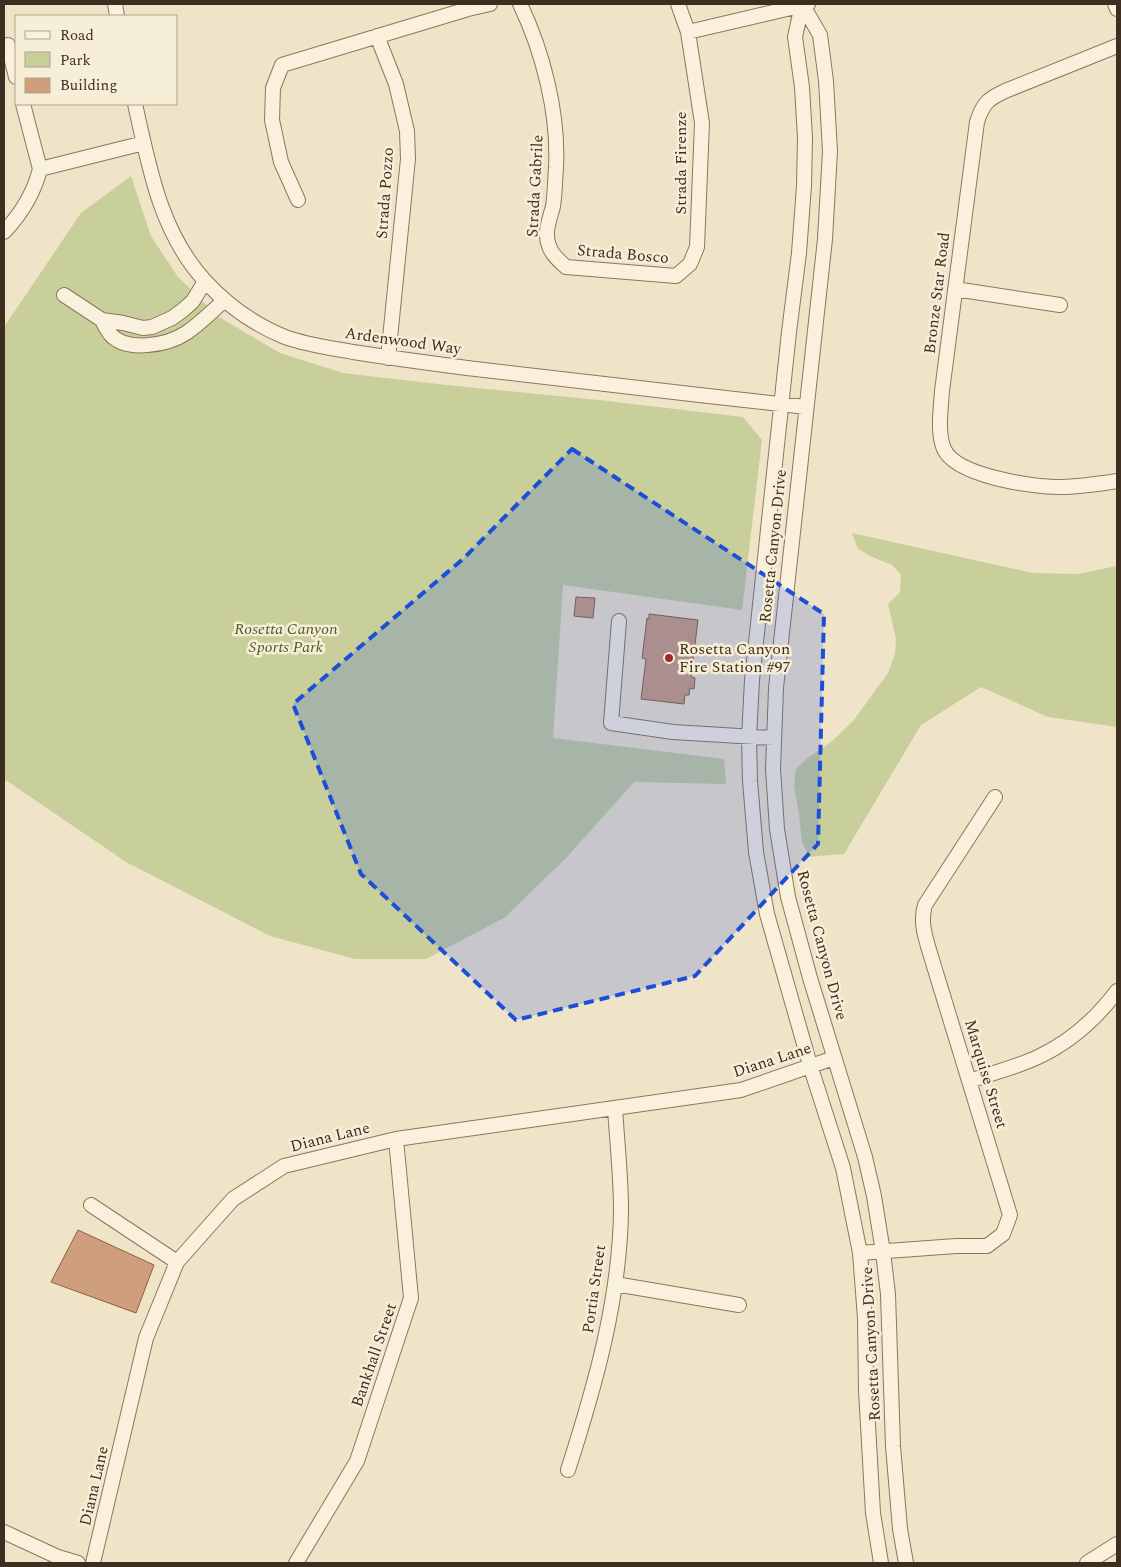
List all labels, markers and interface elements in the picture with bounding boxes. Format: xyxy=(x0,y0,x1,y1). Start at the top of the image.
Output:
legend xyxy=(15,15,178,105)
text: Road xyxy=(60,24,94,47)
text: Park xyxy=(60,49,91,72)
text: Building xyxy=(60,74,117,97)
street label: Strada Firenze xyxy=(669,112,693,214)
street label: Strada Gabrile xyxy=(520,134,550,238)
street label: Strada Pozzo xyxy=(370,146,400,240)
street label: Bronze Star Road xyxy=(918,231,956,355)
street label: Strada Bosco xyxy=(576,238,670,270)
street label: Ardenwood Way xyxy=(343,321,464,361)
street label: Rosetta Canyon Drive xyxy=(753,468,793,624)
park label: Rosetta Canyon Sports Park xyxy=(234,617,338,659)
place label: Rosetta Canyon Fire Station #97 xyxy=(679,637,791,679)
marker: Rosetta Canyon Fire Station #97 xyxy=(663,652,675,664)
street label: Rosetta Canyon Drive xyxy=(790,867,854,1023)
street label: Marquise Street xyxy=(958,1016,1014,1132)
street label: Diana Lane xyxy=(730,1036,814,1084)
street label: Diana Lane xyxy=(288,1116,372,1158)
street label: Portia Street xyxy=(576,1243,612,1335)
street label: Rosetta Canyon Drive xyxy=(855,1266,887,1422)
street label: Bankhall Street xyxy=(345,1299,403,1410)
street label: Diana Lane xyxy=(73,1444,115,1528)

